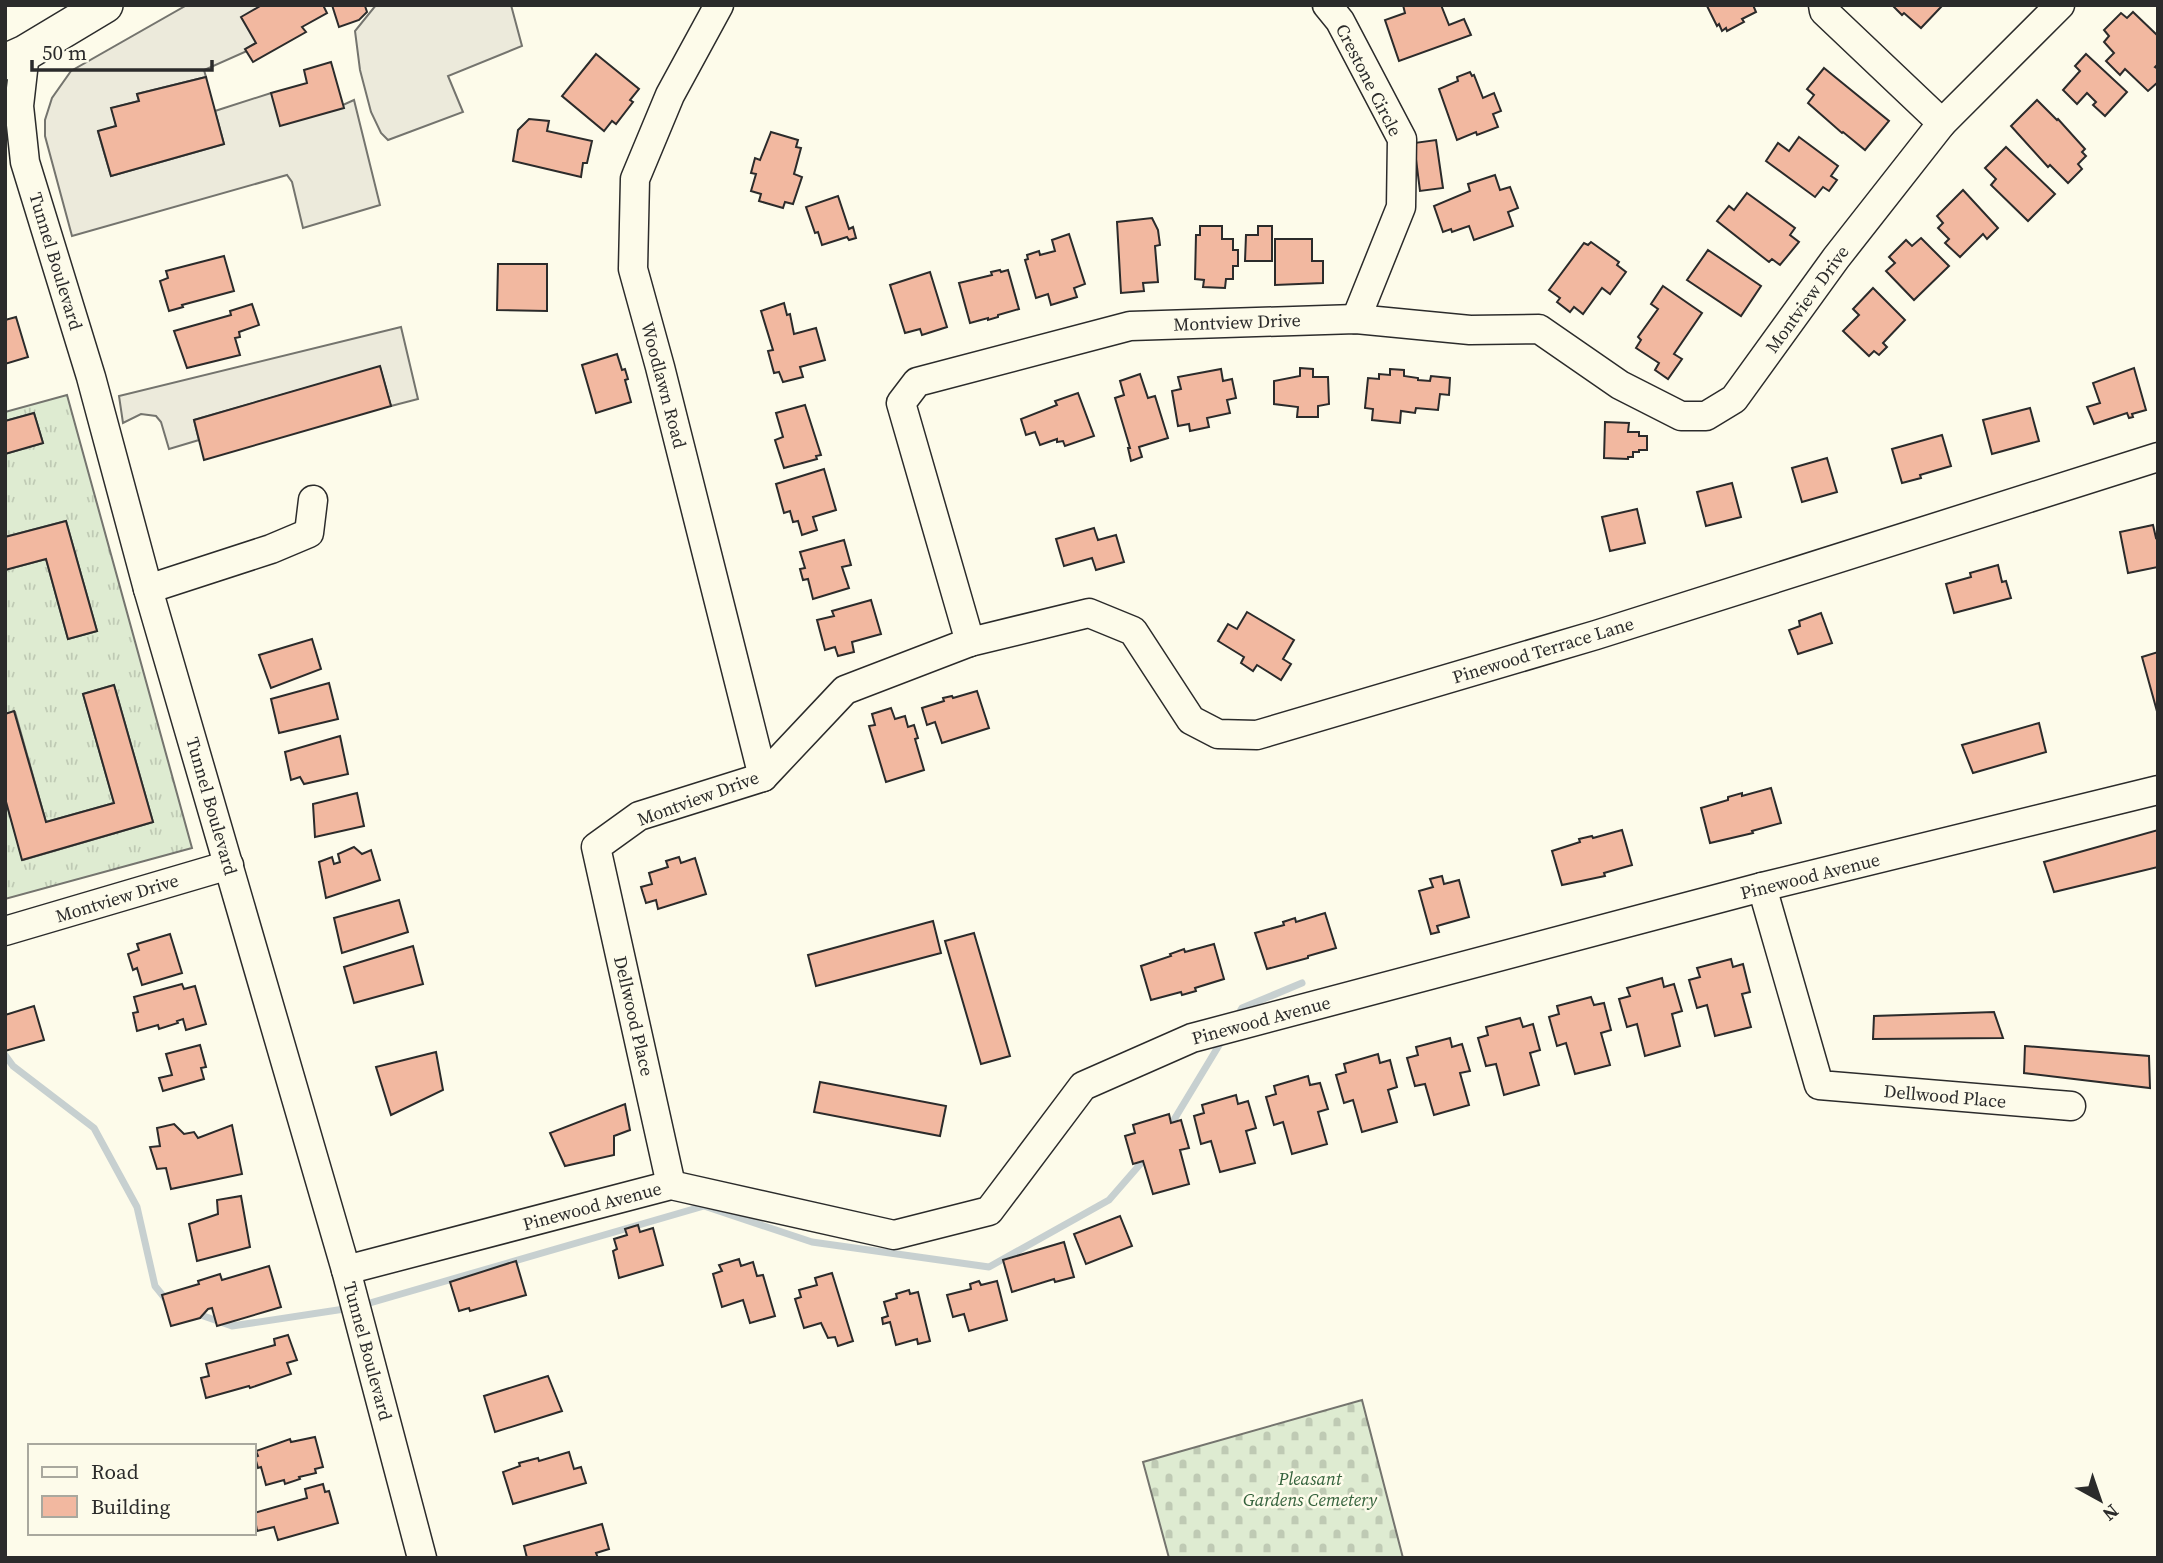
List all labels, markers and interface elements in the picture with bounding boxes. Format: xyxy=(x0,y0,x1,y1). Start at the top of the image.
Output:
street label: Crestone Circle xyxy=(1330,19,1408,141)
scale bar xyxy=(32,28,212,72)
text: 50 m xyxy=(42,38,87,67)
street label: Tunnel Boulevard xyxy=(23,189,89,333)
street label: Montview Drive xyxy=(1759,240,1855,358)
street label: Montview Drive xyxy=(1173,307,1301,337)
street label: Woodlawn Road xyxy=(635,319,693,451)
street label: Pinewood Terrace Lane xyxy=(1449,611,1637,689)
street label: Tunnel Boulevard xyxy=(180,734,244,878)
street label: Montview Drive xyxy=(634,764,762,832)
street label: Pinewood Avenue xyxy=(1738,847,1882,905)
street label: Montview Drive xyxy=(52,867,182,929)
street label: Dellwood Place xyxy=(608,953,660,1079)
street label: Pinewood Avenue xyxy=(1189,989,1333,1051)
street label: Dellwood Place xyxy=(1883,1078,2007,1114)
street label: Pinewood Avenue xyxy=(520,1175,664,1237)
street label: Tunnel Boulevard xyxy=(337,1279,399,1423)
legend xyxy=(28,1444,256,1535)
text: Road xyxy=(91,1457,139,1486)
north arrow xyxy=(2065,1465,2135,1535)
park label: Pleasant Gardens Cemetery xyxy=(1243,1466,1377,1512)
text: Building xyxy=(91,1492,170,1521)
text: N xyxy=(2097,1499,2125,1528)

